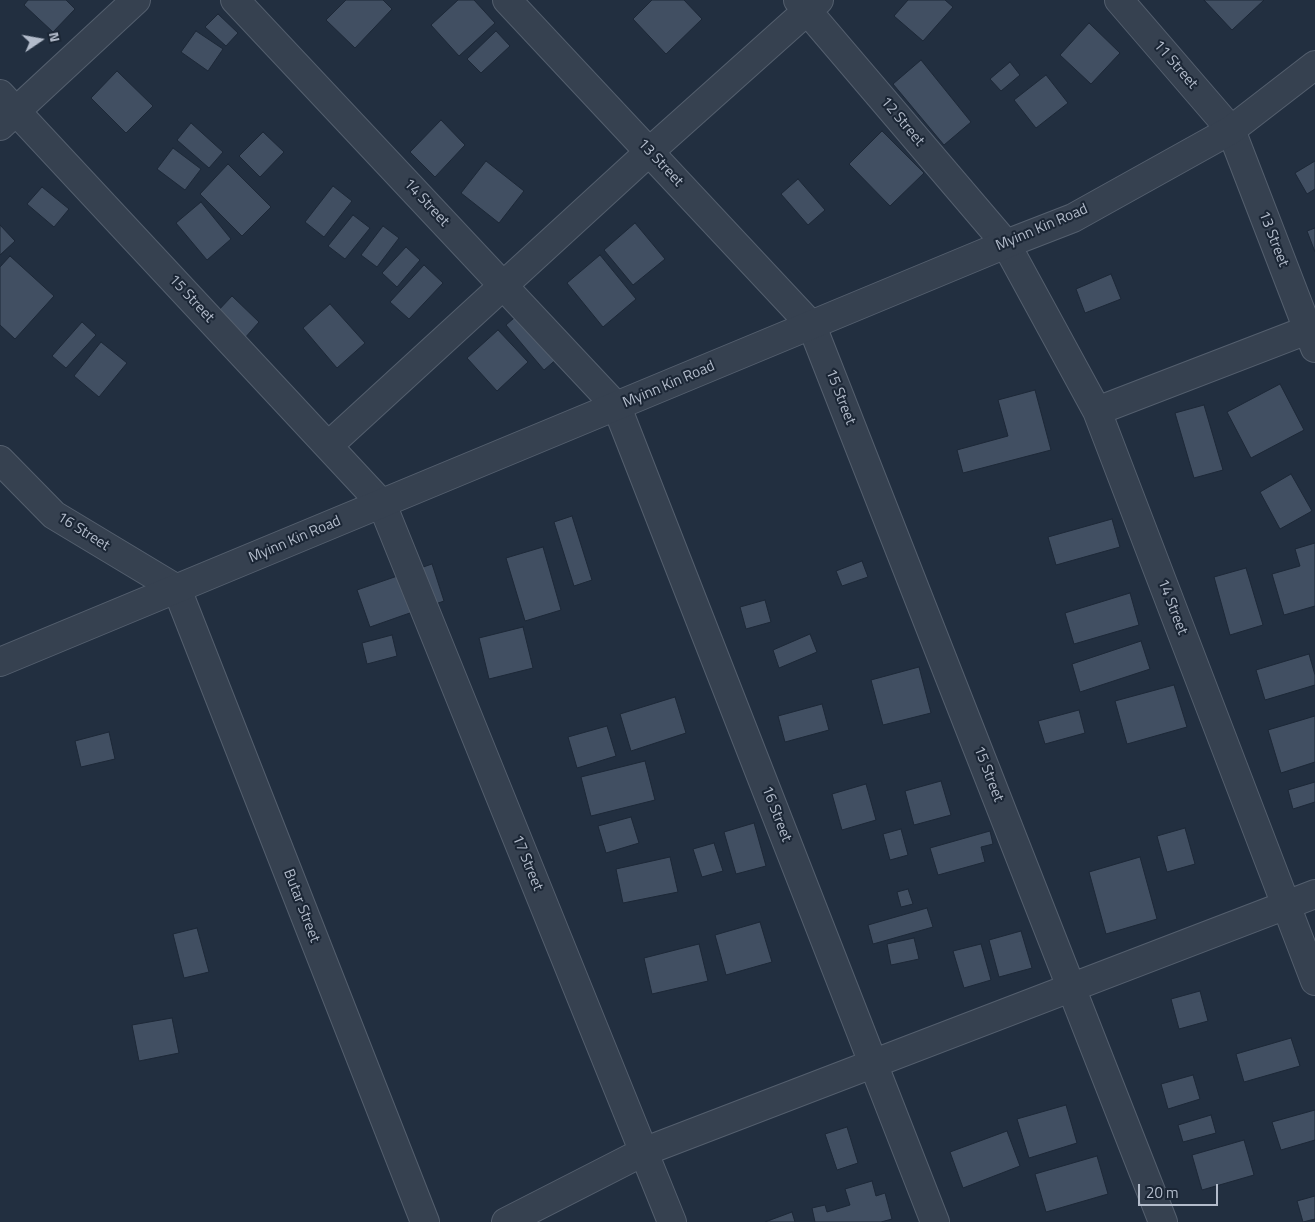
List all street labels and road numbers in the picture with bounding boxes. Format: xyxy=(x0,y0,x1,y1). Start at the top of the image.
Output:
street label: 11 Street xyxy=(1149,37,1201,93)
street label: 12 Street xyxy=(876,94,928,150)
street label: 13 Street xyxy=(633,135,687,191)
street label: 14 Street xyxy=(399,175,453,231)
street label: Myinn Kin Road xyxy=(993,201,1091,255)
street label: 13 Street xyxy=(1254,208,1292,270)
street label: 15 Street xyxy=(164,271,218,327)
street label: Myinn Kin Road xyxy=(620,358,718,412)
street label: 15 Street xyxy=(821,366,859,428)
street label: 16 Street xyxy=(53,509,113,555)
street label: Myinn Kin Road xyxy=(246,513,344,567)
street label: 14 Street xyxy=(1153,576,1191,638)
street label: 15 Street xyxy=(969,743,1007,805)
street label: 16 Street xyxy=(757,783,795,845)
street label: 17 Street xyxy=(508,832,546,894)
street label: Butar Street xyxy=(279,867,323,945)

